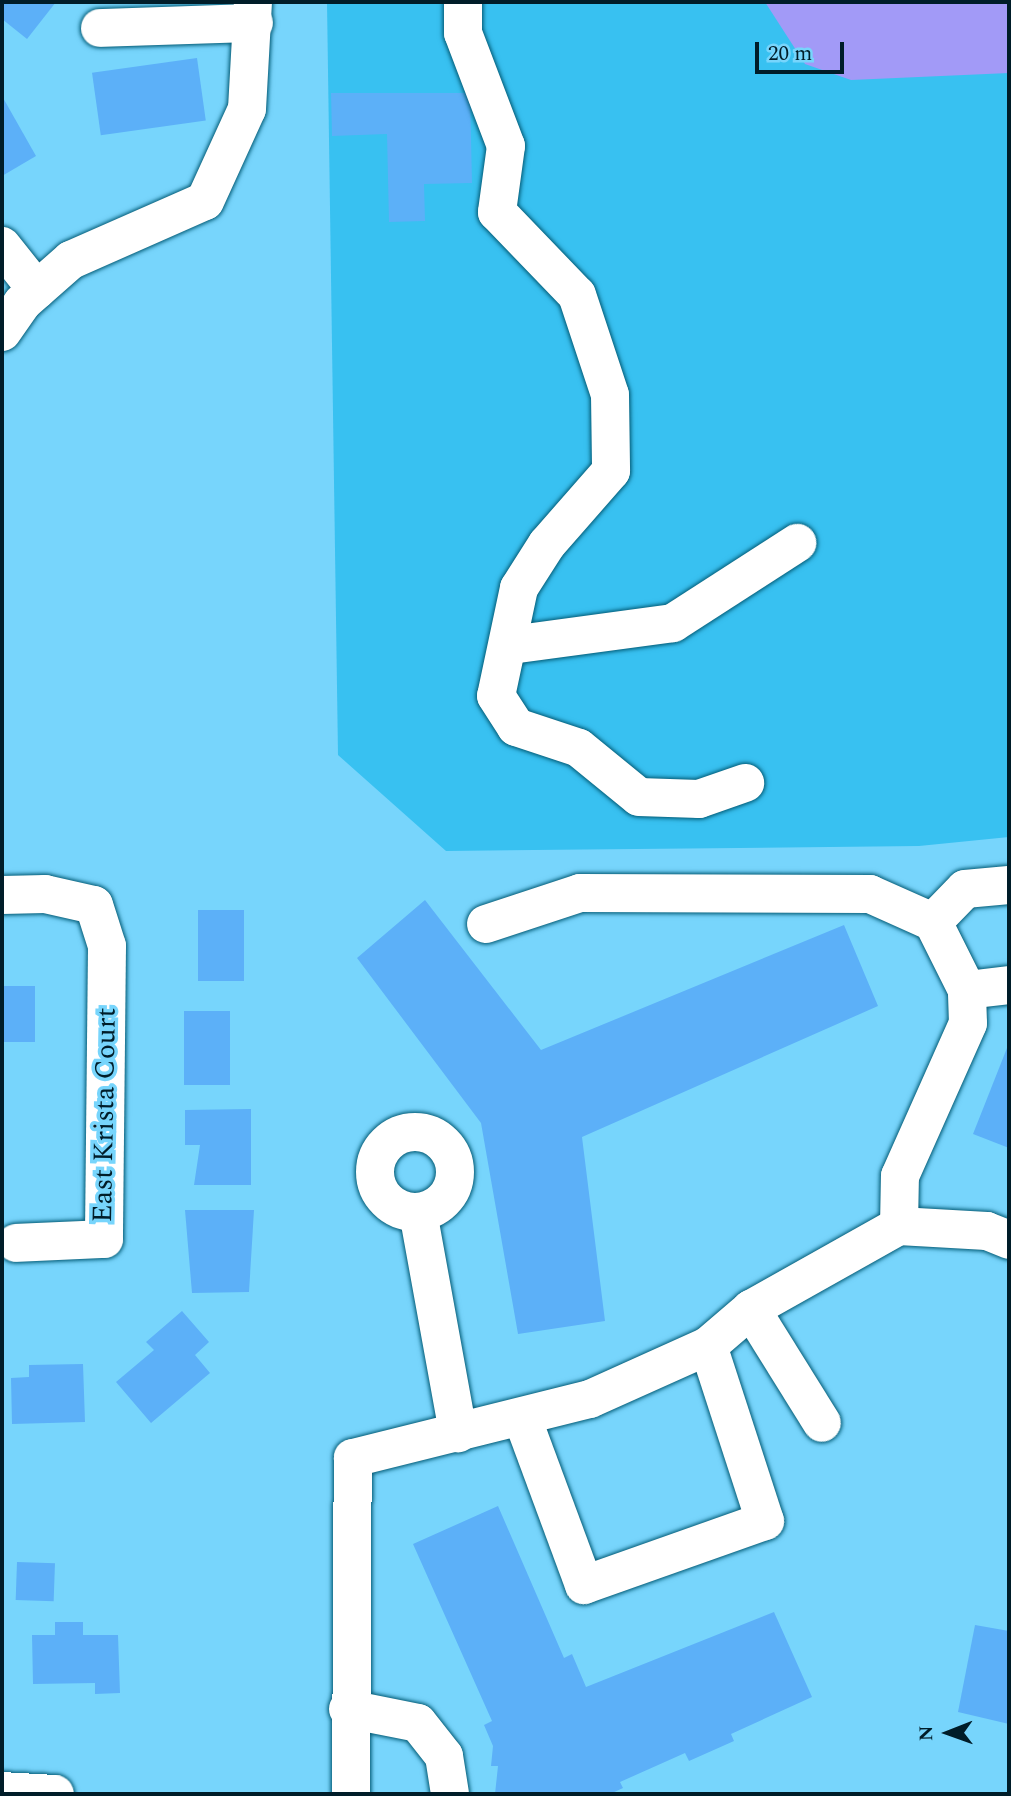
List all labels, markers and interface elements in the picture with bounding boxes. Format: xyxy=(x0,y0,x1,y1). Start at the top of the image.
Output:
scale bar xyxy=(759,28,848,72)
text: 20 m xyxy=(768,38,812,70)
street label: East Krista Court xyxy=(86,1007,124,1223)
north arrow xyxy=(913,1698,983,1768)
text: N xyxy=(912,1725,941,1741)

